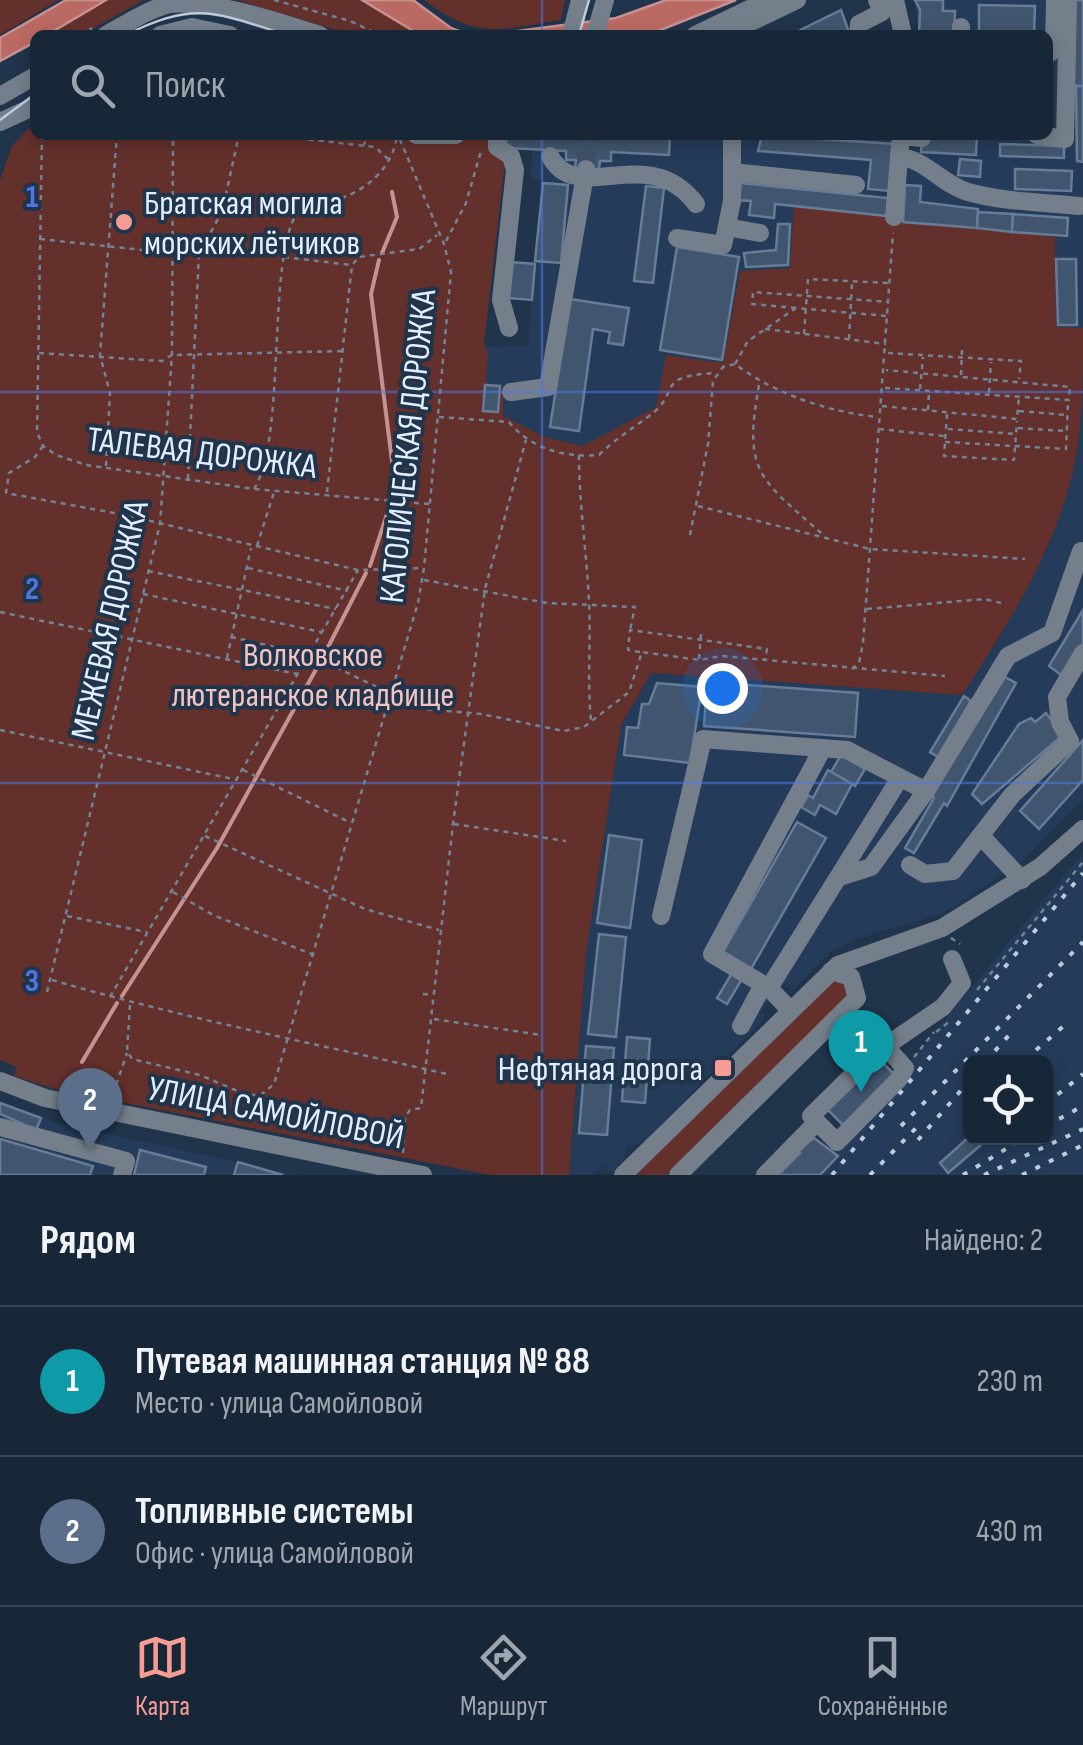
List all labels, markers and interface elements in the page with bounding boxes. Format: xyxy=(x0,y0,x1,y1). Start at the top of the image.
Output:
search box xyxy=(30,30,1053,140)
icon: search xyxy=(65,58,120,113)
text: Поиск xyxy=(145,63,225,108)
text: 1 xyxy=(26,178,39,217)
place label: Братская могила морских лётчиков xyxy=(144,182,360,265)
marker: Братская могила морских лётчиков xyxy=(113,211,135,233)
street label: КАТОЛИЧЕСКАЯ ДОРОЖКА xyxy=(371,286,446,605)
street label: ТАЛЕВАЯ ДОРОЖКА xyxy=(85,418,320,489)
street label: МЕЖЕВАЯ ДОРОЖКА xyxy=(62,496,159,744)
text: 2 xyxy=(25,570,39,609)
park label: Волковское лютеранское кладбище xyxy=(172,634,454,717)
your location xyxy=(697,663,748,714)
text: 3 xyxy=(25,962,39,1001)
pin: 1 xyxy=(828,1010,894,1092)
place label: Нефтяная дорога xyxy=(498,1048,703,1091)
map controls xyxy=(963,1055,1053,1145)
button: locate xyxy=(963,1055,1053,1145)
marker: Нефтяная дорога xyxy=(712,1057,734,1079)
pin: 2 xyxy=(58,1068,122,1150)
street label: УЛИЦА САМОЙЛОВОЙ xyxy=(144,1068,407,1159)
text: Рядом xyxy=(40,1215,136,1266)
text: Найдено: 2 xyxy=(924,1221,1043,1260)
text: Путевая машинная станция № 88 xyxy=(135,1339,590,1384)
text: 1 xyxy=(66,1362,79,1401)
text: 230 m xyxy=(976,1362,1043,1401)
text: Место · улица Самойловой xyxy=(135,1384,423,1423)
text: Топливные системы xyxy=(135,1489,414,1534)
text: 2 xyxy=(65,1512,80,1551)
text: 430 m xyxy=(976,1512,1043,1551)
text: Офис · улица Самойловой xyxy=(135,1534,414,1573)
tab: Карта xyxy=(135,1630,190,1723)
tab: Маршрут xyxy=(460,1630,548,1723)
tab: Сохранённые xyxy=(817,1630,948,1723)

